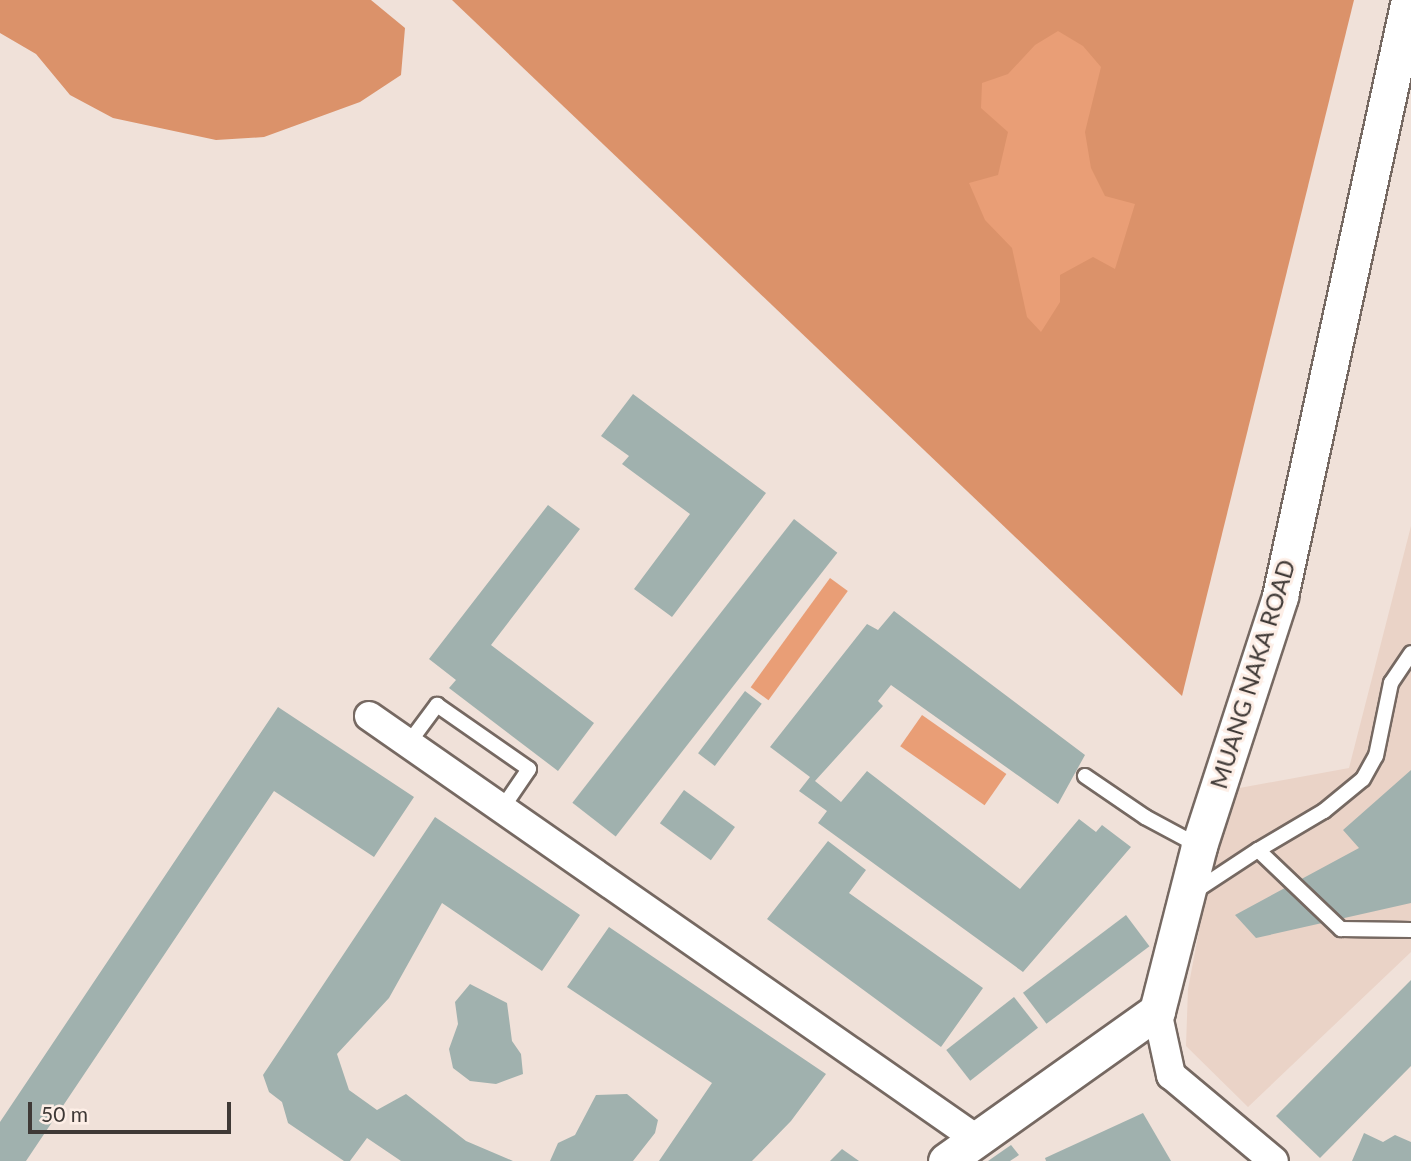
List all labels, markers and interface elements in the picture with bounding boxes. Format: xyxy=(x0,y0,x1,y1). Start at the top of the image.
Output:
street label: MUANG NAKA ROAD xyxy=(1203,556,1301,792)
scale bar xyxy=(32,1088,234,1132)
text: 50 m xyxy=(41,1101,88,1126)

